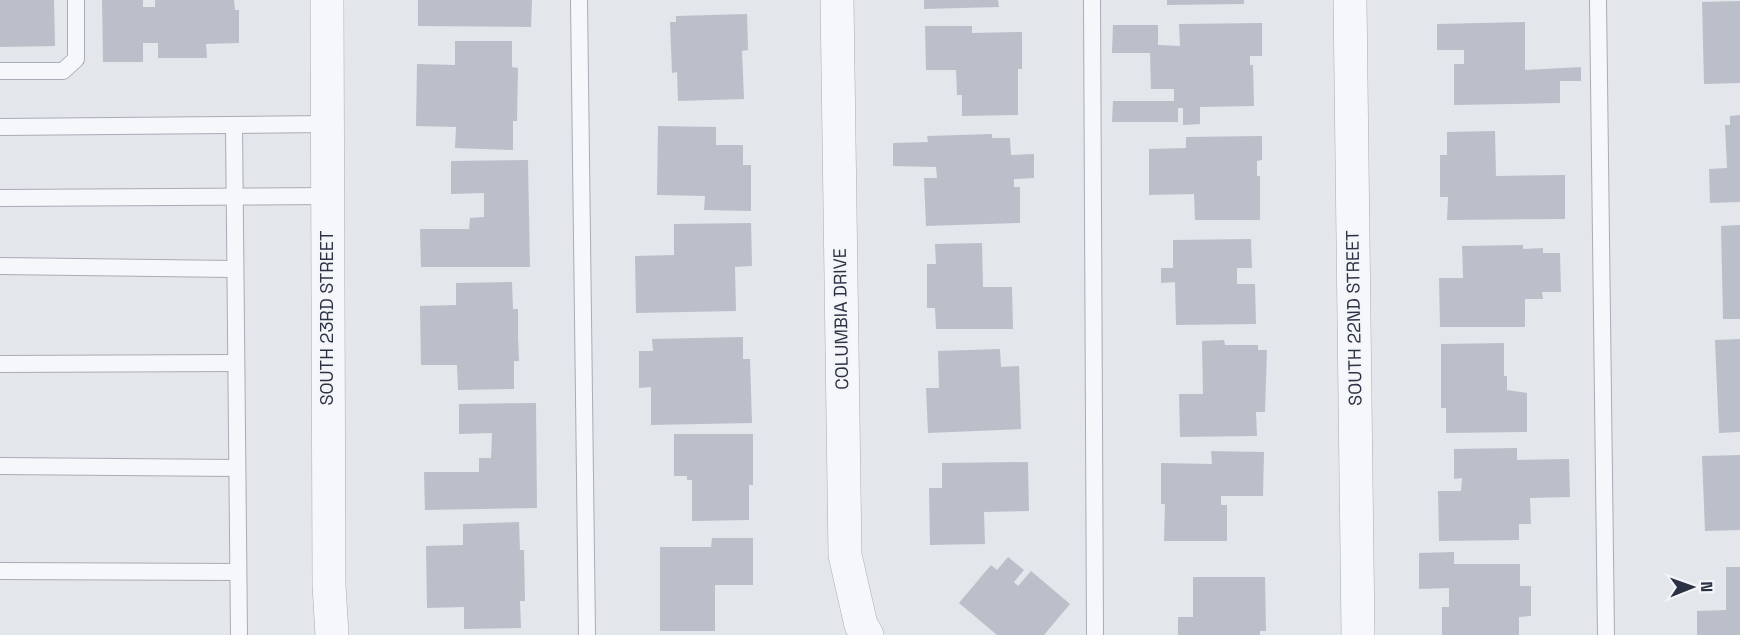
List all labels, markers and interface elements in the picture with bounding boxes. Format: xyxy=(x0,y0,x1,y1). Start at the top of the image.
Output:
street label: SOUTH 23RD STREET xyxy=(315,230,338,405)
street label: SOUTH 22ND STREET xyxy=(1340,230,1367,406)
street label: COLUMBIA DRIVE xyxy=(828,248,853,390)
north arrow xyxy=(1662,557,1722,617)
text: N xyxy=(1696,581,1717,592)

